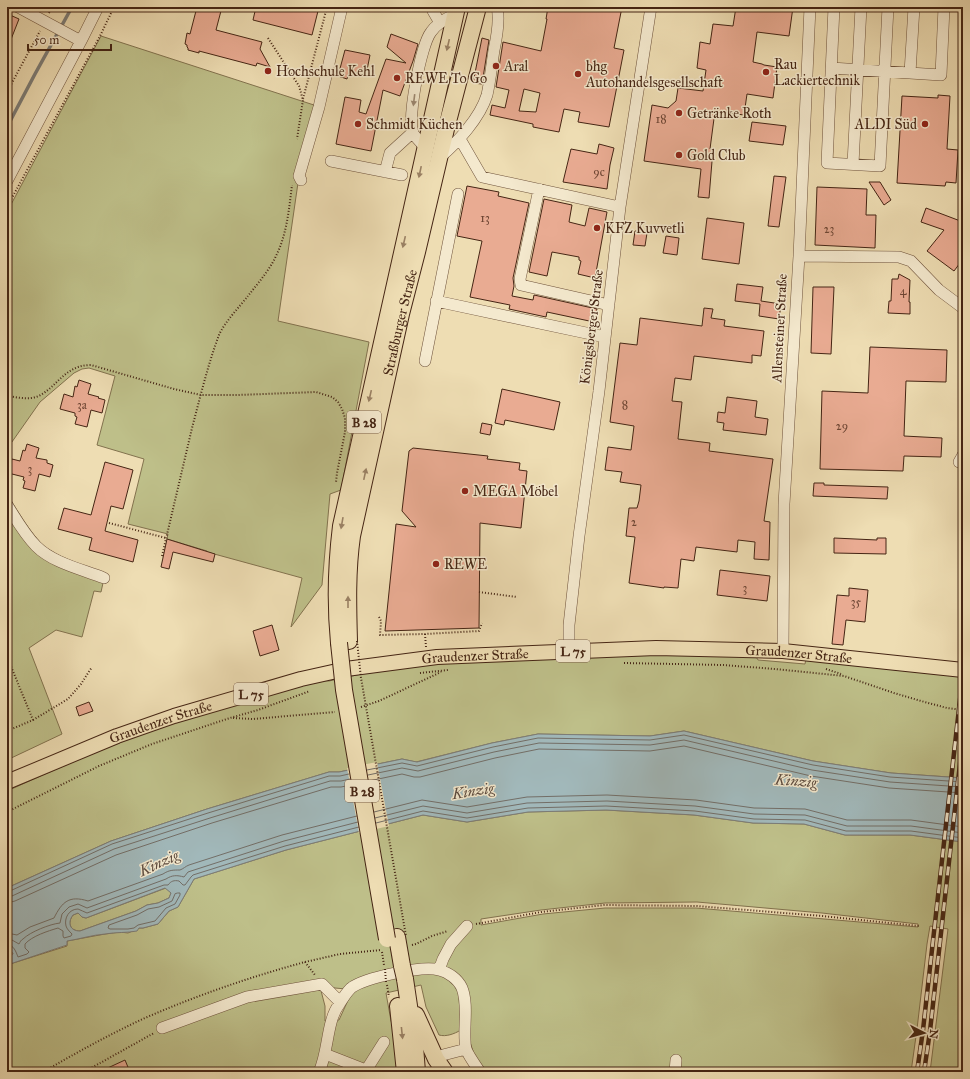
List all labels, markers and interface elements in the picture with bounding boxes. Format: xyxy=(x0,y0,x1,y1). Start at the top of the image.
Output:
scale bar xyxy=(28,26,111,52)
text: 50 m xyxy=(34,33,59,47)
one-way arrow xyxy=(445,39,451,51)
place label: Rau Lackiertechnik xyxy=(774,56,860,89)
place label: Aral xyxy=(503,58,529,75)
place label: bhg Autohandelsgesellschaft xyxy=(585,58,723,91)
marker: Aral xyxy=(491,61,501,71)
place label: Hochschule Kehl xyxy=(276,63,375,80)
marker: Hochschule Kehl xyxy=(263,66,273,76)
marker: Rau Lackiertechnik xyxy=(761,67,771,77)
marker: bhg Autohandelsgesellschaft xyxy=(573,69,583,79)
place label: REWE To Go xyxy=(405,70,487,87)
marker: REWE To Go xyxy=(392,73,402,83)
one-way arrow xyxy=(411,94,417,106)
place label: Getränke Roth xyxy=(687,105,772,122)
marker: Getränke Roth xyxy=(674,108,684,118)
house number: 18 xyxy=(655,112,667,126)
place label: Schmidt Küchen xyxy=(366,116,463,133)
place label: ALDI Süd xyxy=(854,116,917,133)
marker: Schmidt Küchen xyxy=(353,119,363,129)
marker: ALDI Süd xyxy=(920,119,930,129)
place label: Gold Club xyxy=(687,147,746,164)
marker: Gold Club xyxy=(674,150,684,160)
house number: 9c xyxy=(593,165,605,179)
one-way arrow xyxy=(416,166,422,178)
house number: 13 xyxy=(480,211,490,225)
place label: KFZ Kuvvetli xyxy=(605,220,685,237)
house number: 23 xyxy=(824,222,835,236)
marker: KFZ Kuvvetli xyxy=(592,223,602,233)
one-way arrow xyxy=(401,236,407,248)
street label: Straßburger Straße xyxy=(380,267,421,377)
street label: Königsberger Straße xyxy=(576,268,607,386)
street label: Allensteiner Straße xyxy=(768,273,791,384)
house number: 4 xyxy=(900,284,907,298)
one-way arrow xyxy=(366,390,372,402)
house number: 3a xyxy=(77,398,88,412)
house number: 8 xyxy=(622,398,628,412)
road number: B 28 xyxy=(347,411,381,433)
house number: 29 xyxy=(836,419,848,433)
house number: 3 xyxy=(28,462,33,476)
one-way arrow xyxy=(363,468,369,480)
place label: MEGA Möbel xyxy=(473,483,558,500)
marker: MEGA Möbel xyxy=(460,486,470,496)
house number: 2 xyxy=(631,515,637,529)
one-way arrow xyxy=(339,517,345,529)
place label: REWE xyxy=(444,556,487,573)
marker: REWE xyxy=(431,559,441,569)
house number: 3 xyxy=(743,581,748,595)
one-way arrow xyxy=(345,595,351,608)
house number: 35 xyxy=(851,595,862,609)
road number: L 75 xyxy=(556,640,590,662)
street label: Graudenzer Straße xyxy=(745,642,853,667)
street label: Graudenzer Straße xyxy=(421,645,529,668)
road number: L 75 xyxy=(234,683,268,705)
street label: Graudenzer Straße xyxy=(107,697,214,747)
water label: Kinzig xyxy=(773,770,819,792)
water label: Kinzig xyxy=(450,779,496,803)
road number: B 28 xyxy=(345,780,379,802)
water label: Kinzig xyxy=(135,845,183,880)
north arrow xyxy=(904,1013,944,1053)
one-way arrow xyxy=(398,1027,405,1039)
text: N xyxy=(926,1029,940,1040)

